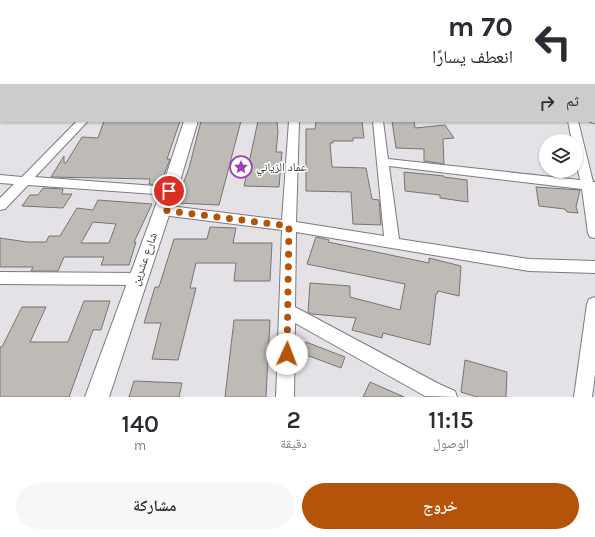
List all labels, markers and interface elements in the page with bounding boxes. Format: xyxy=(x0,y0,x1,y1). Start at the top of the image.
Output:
text: 70 m xyxy=(448,10,513,43)
icon: left xyxy=(527,16,579,68)
text: انعطف يسارًا xyxy=(432,46,513,68)
icon: right xyxy=(536,92,558,114)
text: ثم xyxy=(566,92,579,110)
map controls xyxy=(539,134,583,178)
button: layers xyxy=(539,134,583,178)
place icon: عماد الزياني xyxy=(228,154,254,180)
place label: عماد الزياني xyxy=(256,160,307,177)
pin xyxy=(152,174,186,208)
icon: arrive xyxy=(158,180,180,202)
street label: شارع عشرين xyxy=(128,230,161,288)
position arrow xyxy=(266,333,308,375)
text: 2 xyxy=(286,406,301,434)
text: 11:15 xyxy=(428,406,474,434)
text: 140 xyxy=(122,410,159,438)
text: دقيقة xyxy=(280,436,307,451)
text: الوصول xyxy=(433,436,469,451)
text: m xyxy=(134,438,146,453)
button: مشاركة xyxy=(16,483,294,529)
button: خروج xyxy=(302,483,579,529)

